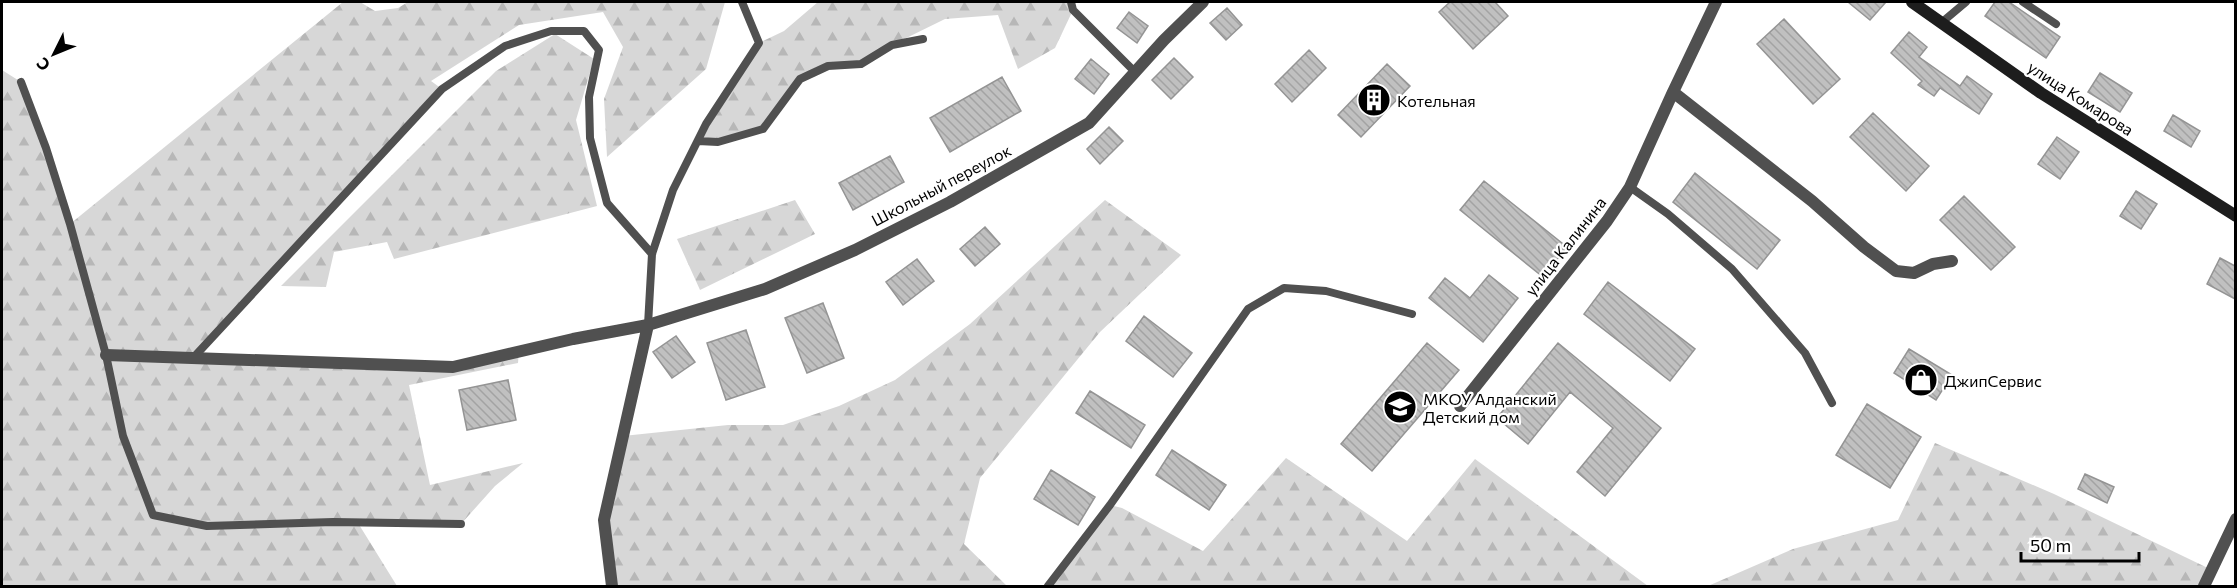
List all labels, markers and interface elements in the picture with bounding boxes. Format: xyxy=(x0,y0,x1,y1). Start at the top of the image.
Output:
north arrow xyxy=(24,24,84,84)
text: С xyxy=(32,54,53,75)
street label: улица Комарова xyxy=(2025,57,2137,139)
building icon: Котельная xyxy=(1356,82,1392,118)
place label: Котельная xyxy=(1397,91,1476,110)
street label: Школьный переулок xyxy=(868,140,1014,230)
street label: улица Калинина xyxy=(1521,193,1609,299)
shop icon: ДжипСервис xyxy=(1903,362,1939,398)
place label: ДжипСервис xyxy=(1944,371,2042,390)
school or university icon: МКОУ Алданский Детский дом xyxy=(1382,389,1418,425)
place label: МКОУ Алданский Детский дом xyxy=(1423,389,1557,426)
scale bar xyxy=(2021,525,2140,563)
text: 50 m xyxy=(2030,534,2071,556)

